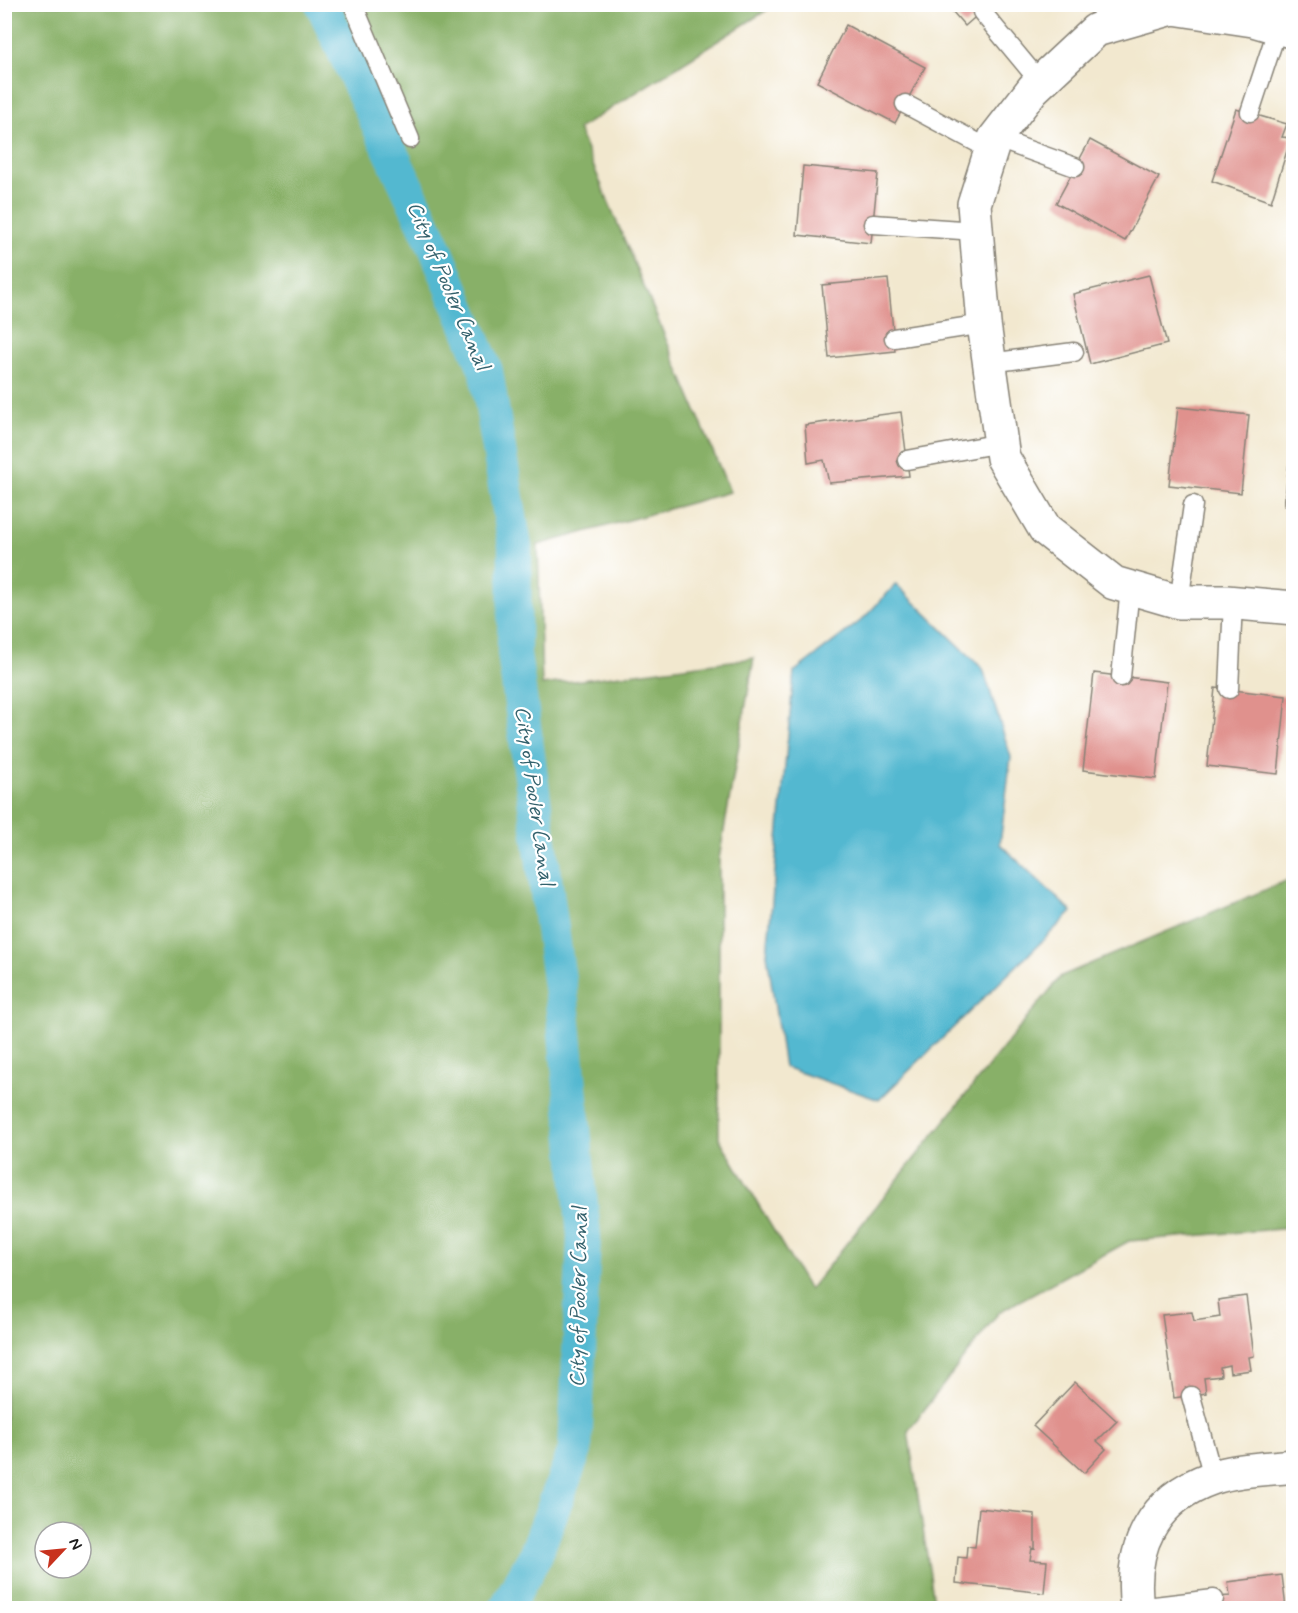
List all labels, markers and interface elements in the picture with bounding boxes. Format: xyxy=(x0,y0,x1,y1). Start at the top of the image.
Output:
water label: City of Pooler Canal xyxy=(400,197,497,376)
water label: City of Pooler Canal xyxy=(508,705,561,889)
water label: City of Pooler Canal xyxy=(563,1205,595,1388)
north arrow xyxy=(33,1520,93,1580)
text: N xyxy=(63,1535,87,1553)

